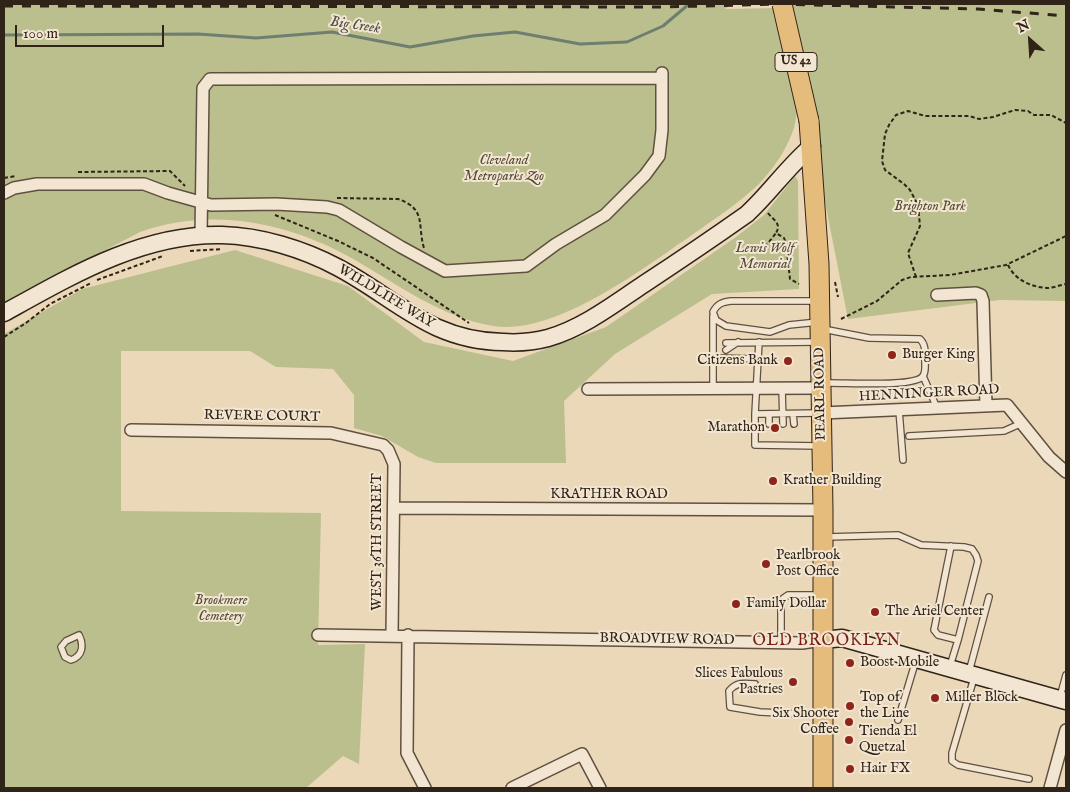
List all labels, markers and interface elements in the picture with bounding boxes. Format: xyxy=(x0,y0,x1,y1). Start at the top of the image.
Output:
water label: Big Creek xyxy=(329,14,381,38)
scale bar xyxy=(18,15,166,47)
north arrow xyxy=(1005,15,1055,65)
text: N xyxy=(1014,16,1033,37)
text: 100 m xyxy=(23,24,58,43)
road number: US 42 xyxy=(775,52,817,72)
park label: Cleveland Metroparks Zoo xyxy=(464,153,544,186)
park label: Brighton Park xyxy=(894,199,966,215)
park label: Lewis Wolf Memorial xyxy=(736,241,794,274)
street label: WILDLIFE WAY xyxy=(335,262,437,332)
street label: PEARL ROAD xyxy=(812,347,830,441)
place label: Burger King xyxy=(902,347,975,363)
marker: Burger King xyxy=(886,349,898,361)
place label: Citizens Bank xyxy=(697,353,778,369)
marker: Citizens Bank xyxy=(782,355,794,367)
street label: HENNINGER ROAD xyxy=(858,382,1000,406)
street label: REVERE COURT xyxy=(204,408,320,426)
place label: Marathon xyxy=(707,420,765,436)
marker: Marathon xyxy=(769,422,781,434)
street label: WEST 36TH STREET xyxy=(370,473,386,611)
place label: Krather Building xyxy=(783,473,881,489)
marker: Krather Building xyxy=(767,475,779,487)
street label: KRATHER ROAD xyxy=(550,487,668,503)
place label: Pearlbrook Post Office xyxy=(776,548,840,580)
marker: Pearlbrook Post Office xyxy=(760,558,772,570)
park label: Brookmere Cemetery xyxy=(195,593,247,626)
place label: Family Dollar xyxy=(746,596,826,612)
marker: Family Dollar xyxy=(730,598,742,610)
place label: The Ariel Center xyxy=(885,604,984,620)
marker: The Ariel Center xyxy=(869,606,881,618)
street label: BROADVIEW ROAD xyxy=(599,630,735,650)
district label: OLD BROOKLYN xyxy=(751,632,903,652)
place label: Boost Mobile xyxy=(860,655,939,671)
marker: Boost Mobile xyxy=(844,657,856,669)
place label: Slices Fabulous Pastries xyxy=(695,666,783,699)
marker: Slices Fabulous Pastries xyxy=(787,676,799,688)
place label: Top of the Line xyxy=(860,690,909,722)
place label: Miller Block xyxy=(945,690,1018,706)
marker: Miller Block xyxy=(929,692,941,704)
marker: Top of the Line xyxy=(844,700,856,712)
place label: Six Shooter Coffee xyxy=(772,706,839,739)
marker: Six Shooter Coffee xyxy=(843,716,855,728)
place label: Tienda El Quetzal xyxy=(859,724,917,756)
marker: Tienda El Quetzal xyxy=(843,734,855,746)
place label: Hair FX xyxy=(860,761,910,777)
marker: Hair FX xyxy=(844,763,856,775)

